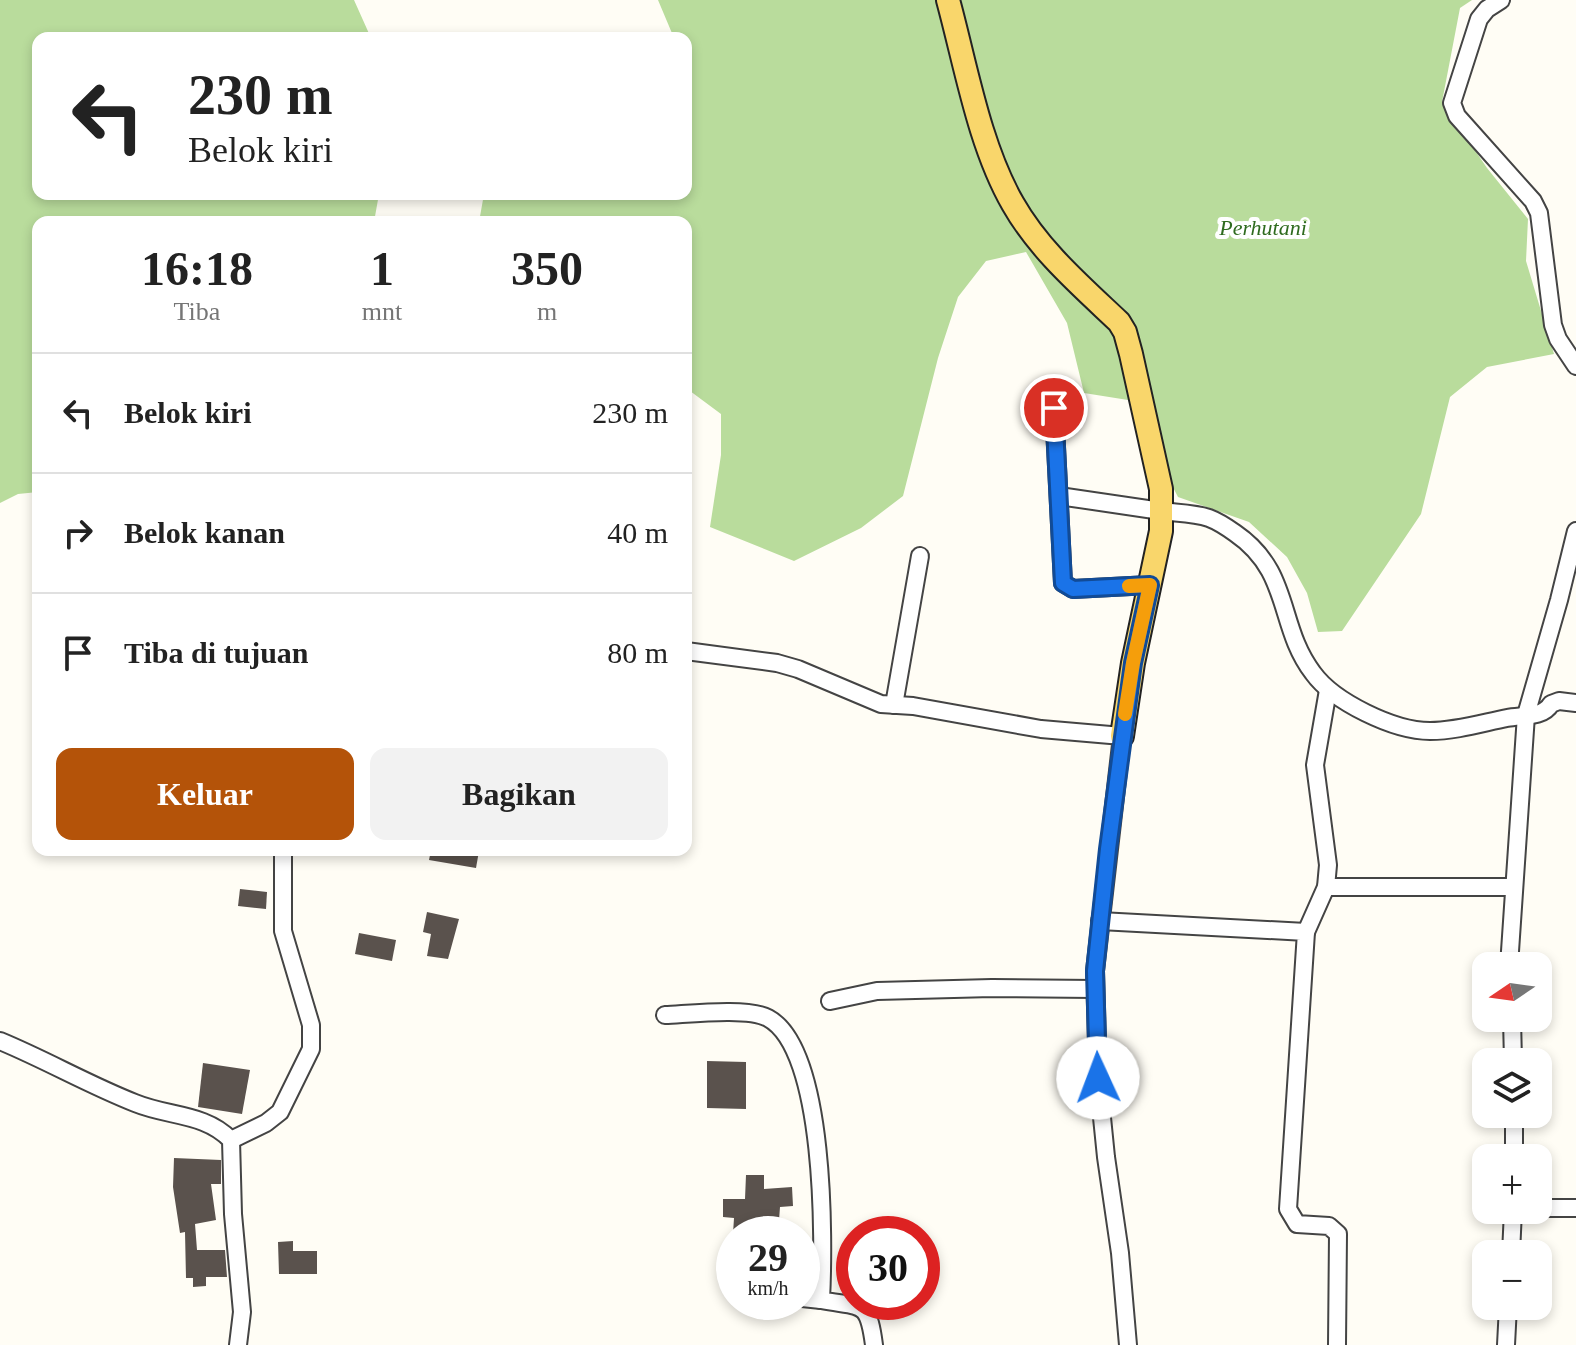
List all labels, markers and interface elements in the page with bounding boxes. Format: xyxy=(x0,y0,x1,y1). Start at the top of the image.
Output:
icon: left xyxy=(56,64,160,168)
text: 230 m xyxy=(188,64,333,126)
text: Belok kiri xyxy=(188,130,333,170)
park label: Perhutani xyxy=(1218,215,1307,240)
text: 16:18 xyxy=(141,242,253,295)
text: 1 xyxy=(370,242,394,295)
text: 350 xyxy=(511,242,583,295)
text: Tiba xyxy=(174,297,220,326)
text: mnt xyxy=(362,297,402,326)
text: m xyxy=(537,297,557,326)
pin xyxy=(1020,374,1088,442)
icon: arrive xyxy=(1032,386,1076,430)
icon: left xyxy=(56,391,100,435)
text: Belok kiri xyxy=(124,396,252,429)
text: 230 m xyxy=(592,396,668,429)
icon: right xyxy=(56,511,100,555)
text: Belok kanan xyxy=(124,516,285,549)
text: 40 m xyxy=(607,516,668,549)
icon: arrive xyxy=(56,631,100,675)
text: Tiba di tujuan xyxy=(124,636,309,669)
text: 80 m xyxy=(607,636,668,669)
button: Keluar xyxy=(56,748,354,840)
button: Bagikan xyxy=(370,748,668,840)
north arrow xyxy=(1472,952,1552,1032)
map controls xyxy=(1472,952,1552,1320)
position arrow xyxy=(1056,1036,1140,1120)
button: layers xyxy=(1472,1048,1552,1128)
button: + xyxy=(1472,1144,1552,1224)
speed limit sign: 30 xyxy=(836,1216,940,1320)
text: 29 xyxy=(748,1235,788,1280)
button: − xyxy=(1472,1240,1552,1320)
text: km/h xyxy=(747,1277,789,1299)

